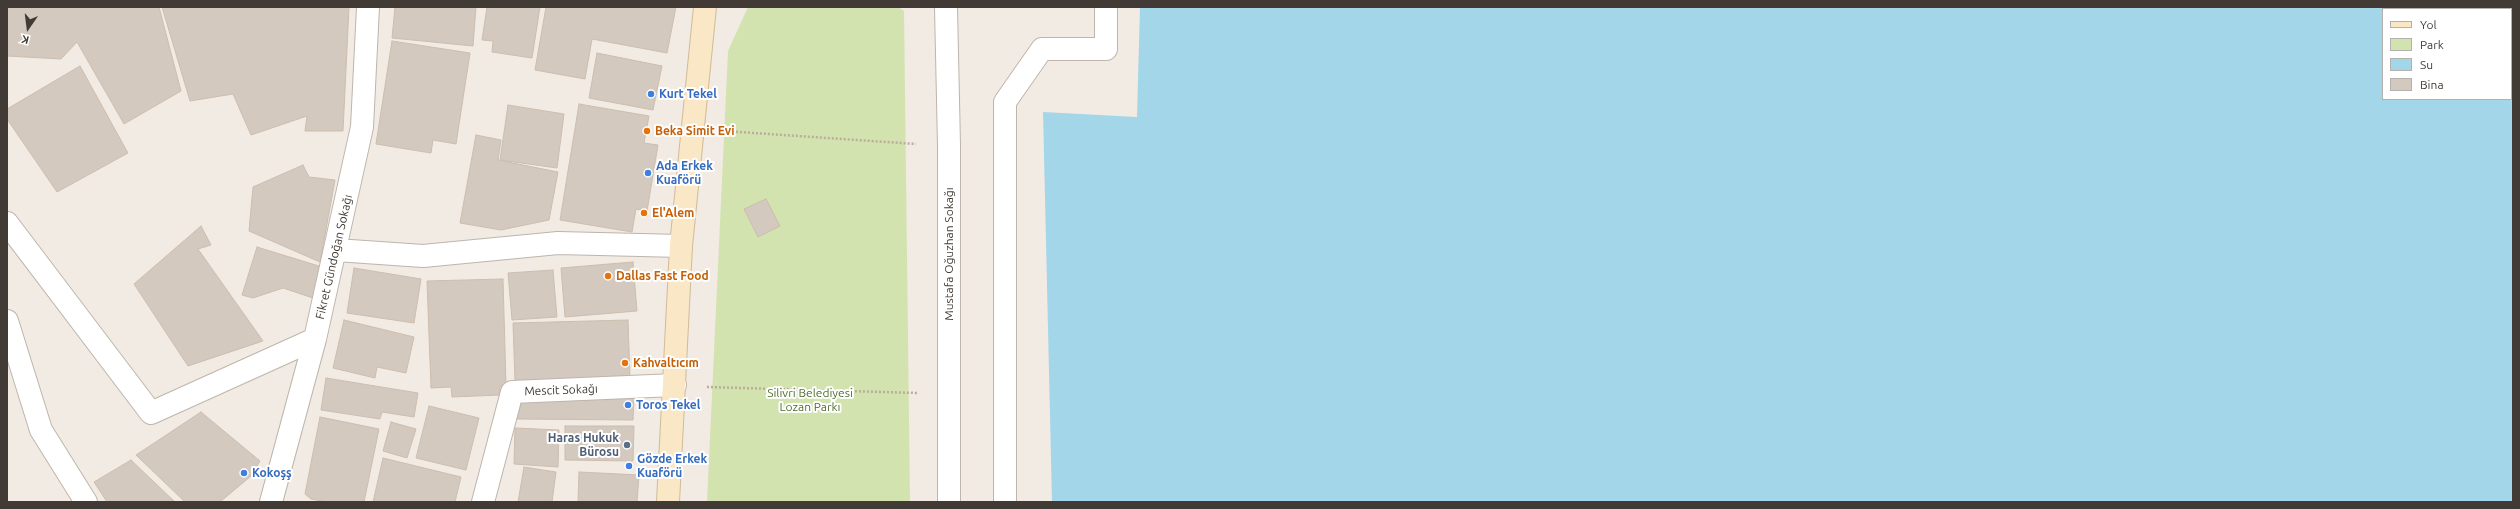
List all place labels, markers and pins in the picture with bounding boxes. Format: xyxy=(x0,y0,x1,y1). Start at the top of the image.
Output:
place label: Kurt Tekel xyxy=(659,87,717,101)
marker: Kurt Tekel xyxy=(646,89,656,99)
place label: Beka Simit Evi xyxy=(655,124,735,138)
marker: Beka Simit Evi xyxy=(642,126,652,136)
place label: Ada Erkek Kuaförü xyxy=(656,159,713,187)
marker: Ada Erkek Kuaförü xyxy=(643,168,653,178)
place label: El'Alem xyxy=(652,206,694,220)
marker: El'Alem xyxy=(639,208,649,218)
place label: Dallas Fast Food xyxy=(616,269,709,283)
marker: Dallas Fast Food xyxy=(603,271,613,281)
place label: Kahvaltıcım xyxy=(633,356,699,370)
marker: Kahvaltıcım xyxy=(620,358,630,368)
place label: Toros Tekel xyxy=(636,398,700,412)
marker: Toros Tekel xyxy=(623,400,633,410)
place label: Haras Hukuk Bürosu xyxy=(548,431,619,459)
marker: Haras Hukuk Bürosu xyxy=(622,440,632,450)
place label: Gözde Erkek Kuaförü xyxy=(637,452,707,480)
marker: Gözde Erkek Kuaförü xyxy=(624,461,634,471)
place label: Kokoşş xyxy=(252,466,292,480)
marker: Kokoşş xyxy=(239,468,249,478)

